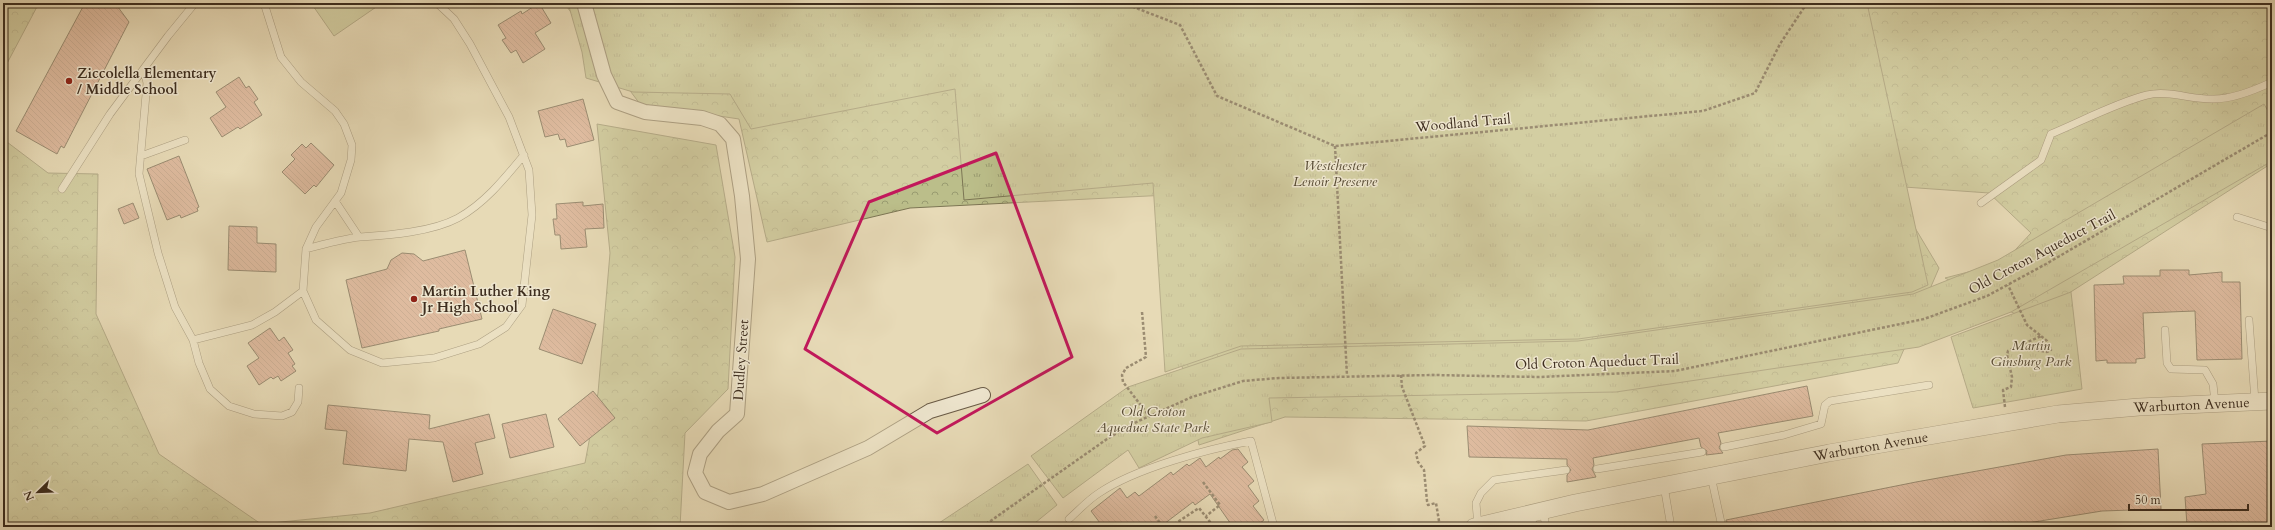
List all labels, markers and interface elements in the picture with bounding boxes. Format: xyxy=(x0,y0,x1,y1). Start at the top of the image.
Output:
place label: Ziccolella Elementary / Middle School xyxy=(77,64,217,99)
marker: Ziccolella Elementary / Middle School xyxy=(64,76,74,86)
street label: Woodland Trail xyxy=(1413,109,1512,137)
park label: Westchester Lenoir Preserve xyxy=(1293,156,1378,191)
street label: Old Croton Aqueduct Trail xyxy=(1965,205,2119,299)
place label: Martin Luther King Jr High School xyxy=(420,282,551,317)
marker: Martin Luther King Jr High School xyxy=(409,294,419,304)
street label: Dudley Street xyxy=(729,318,753,401)
park label: Martin Ginsburg Park xyxy=(1991,336,2071,371)
street label: Old Croton Aqueduct Trail xyxy=(1515,350,1680,374)
street label: Warburton Avenue xyxy=(2132,393,2250,417)
park label: Old Croton Aqueduct State Park xyxy=(1096,402,1209,437)
street label: Warburton Avenue xyxy=(1811,427,1930,466)
north arrow xyxy=(18,472,58,512)
scale bar xyxy=(2129,486,2248,512)
text: N xyxy=(20,488,38,503)
text: 50 m xyxy=(2135,492,2162,508)

